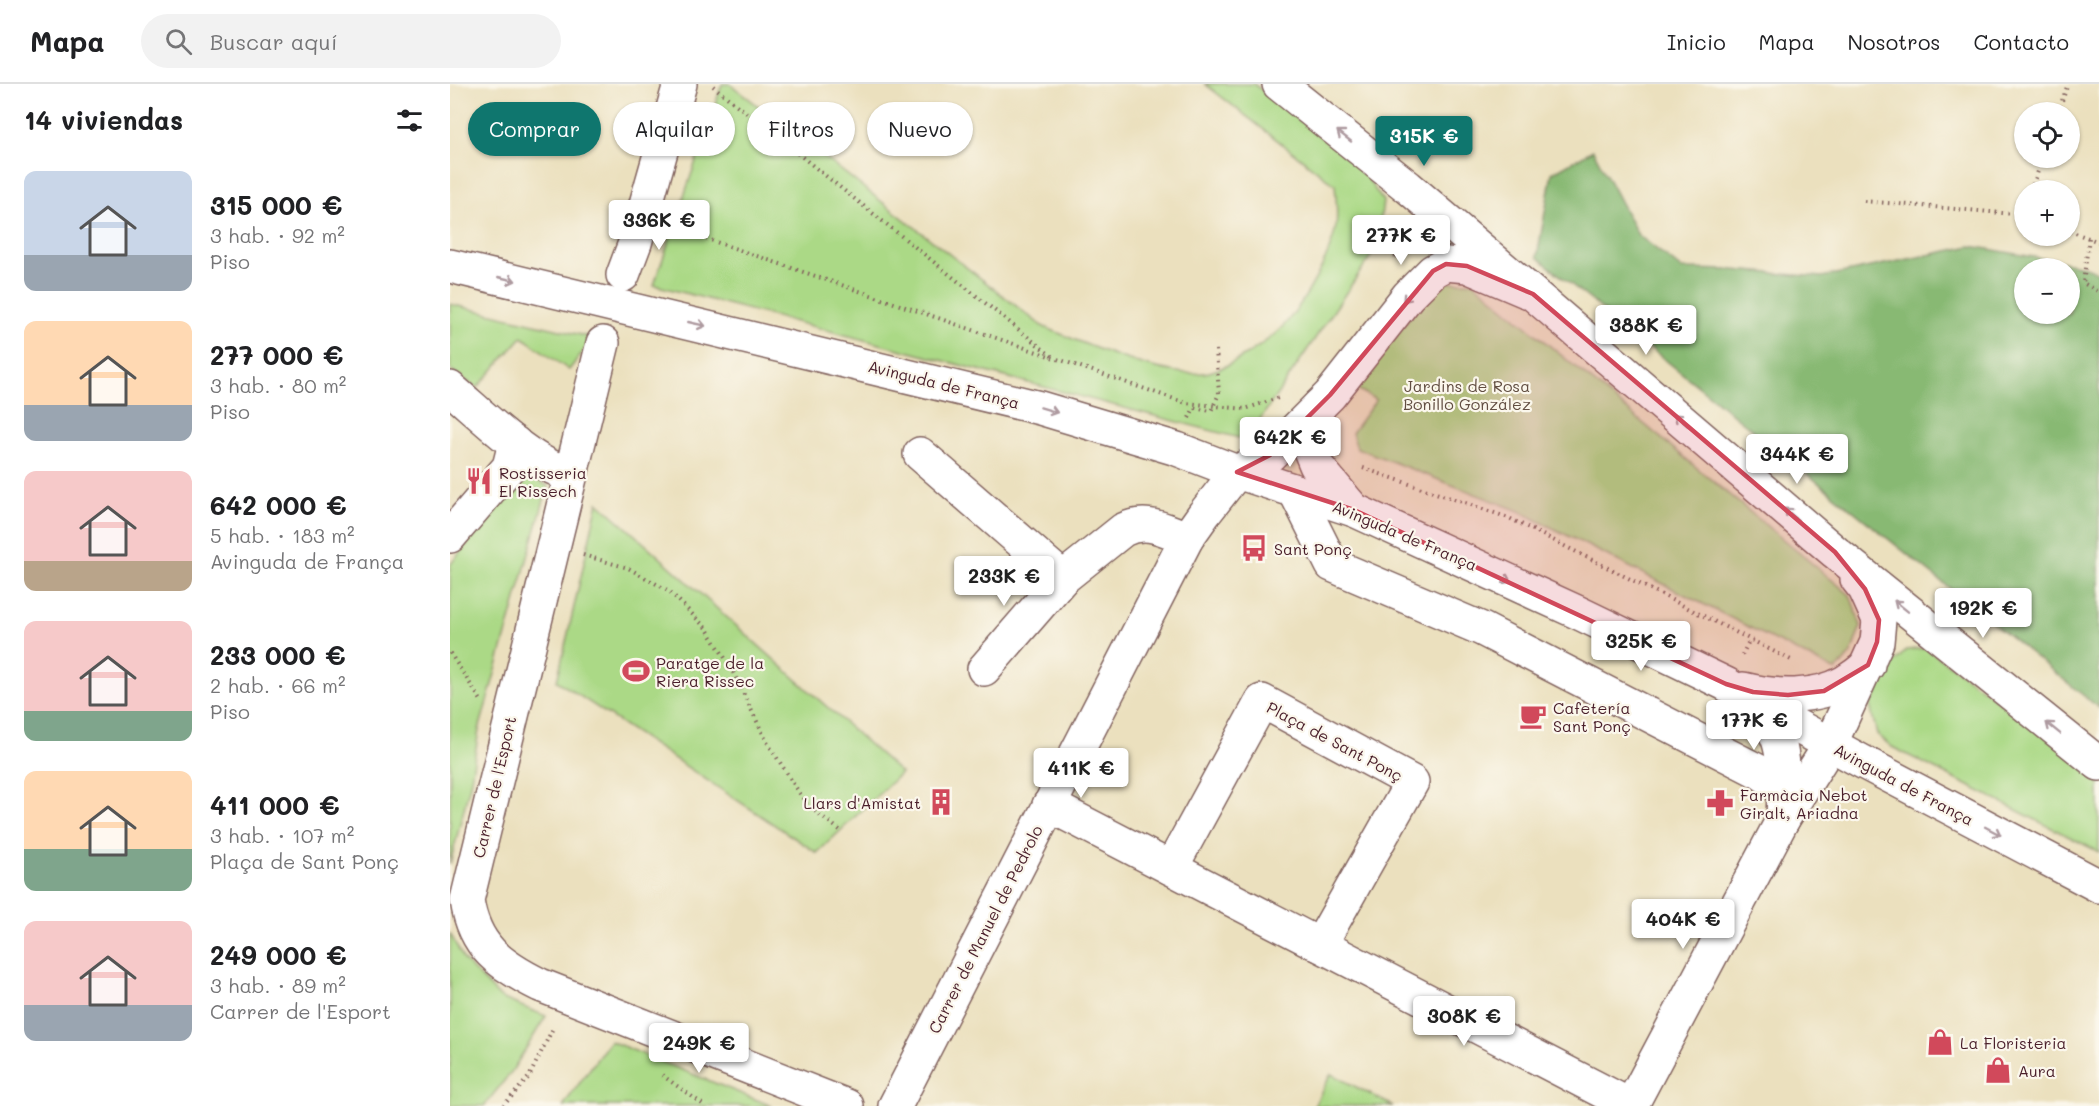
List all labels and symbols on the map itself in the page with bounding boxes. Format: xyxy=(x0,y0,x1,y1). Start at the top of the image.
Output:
pin: 315K € xyxy=(1375,116,1473,167)
one-way arrow xyxy=(1336,129,1352,142)
pin: 336K € xyxy=(610,200,708,251)
pin: 277K € xyxy=(1352,215,1450,266)
one-way arrow xyxy=(497,274,516,286)
one-way arrow xyxy=(1402,287,1416,302)
pin: 388K € xyxy=(1597,305,1695,356)
one-way arrow xyxy=(687,319,706,331)
street label: Avinguda de França xyxy=(866,355,1022,413)
park label: Jardins de Rosa Bonillo González xyxy=(1403,375,1531,414)
one-way arrow xyxy=(1039,405,1058,416)
one-way arrow xyxy=(1673,413,1689,426)
pin: 642K € xyxy=(1241,417,1339,468)
pin: 344K € xyxy=(1748,434,1846,485)
place label: Rostisseria El Rissech xyxy=(499,462,587,501)
restaurant icon: Rostisseria El Rissech xyxy=(464,466,494,496)
street label: Avinguda de França xyxy=(1329,495,1481,575)
one-way arrow xyxy=(1784,507,1799,521)
bus stop icon: Sant Ponç xyxy=(1239,533,1269,563)
place label: Sant Ponç xyxy=(1274,538,1352,559)
pin: 233K € xyxy=(955,556,1053,607)
one-way arrow xyxy=(1493,573,1512,584)
pin: 192K € xyxy=(1934,588,2032,639)
one-way arrow xyxy=(1893,599,1909,612)
pin: 325K € xyxy=(1592,621,1690,672)
place label: Paratge de la Riera Rissec xyxy=(656,652,764,691)
sports icon: Paratge de la Riera Rissec xyxy=(621,656,651,686)
street label: Plaça de Sant Ponç xyxy=(1263,696,1407,786)
place label: Cafetería Sant Ponç xyxy=(1553,697,1631,736)
pin: 177K € xyxy=(1705,700,1803,751)
cafe icon: Cafetería Sant Ponç xyxy=(1518,701,1548,731)
street label: Carrer de l'Esport xyxy=(468,714,520,860)
one-way arrow xyxy=(2045,721,2061,734)
street label: Avinguda de França xyxy=(1831,738,1978,830)
pin: 411K € xyxy=(1032,748,1130,799)
place label: Farmàcia Nebot Giralt, Ariadna xyxy=(1740,784,1868,823)
building icon: Llars d'Amistat xyxy=(926,787,956,817)
pharmacy icon: Farmàcia Nebot Giralt, Ariadna xyxy=(1705,788,1735,818)
place label: Llars d'Amistat xyxy=(803,792,921,813)
street label: Carrer de Manuel de Pedrolo xyxy=(923,821,1047,1037)
one-way arrow xyxy=(1984,826,2002,837)
pin: 404K € xyxy=(1634,899,1732,950)
pin: 308K € xyxy=(1415,996,1513,1047)
pin: 249K € xyxy=(650,1023,748,1074)
shop icon: La Floristeria xyxy=(1925,1027,1955,1057)
place label: La Floristeria xyxy=(1960,1032,2067,1053)
shop icon: Aura xyxy=(1983,1055,2013,1085)
place label: Aura xyxy=(2018,1060,2056,1081)

